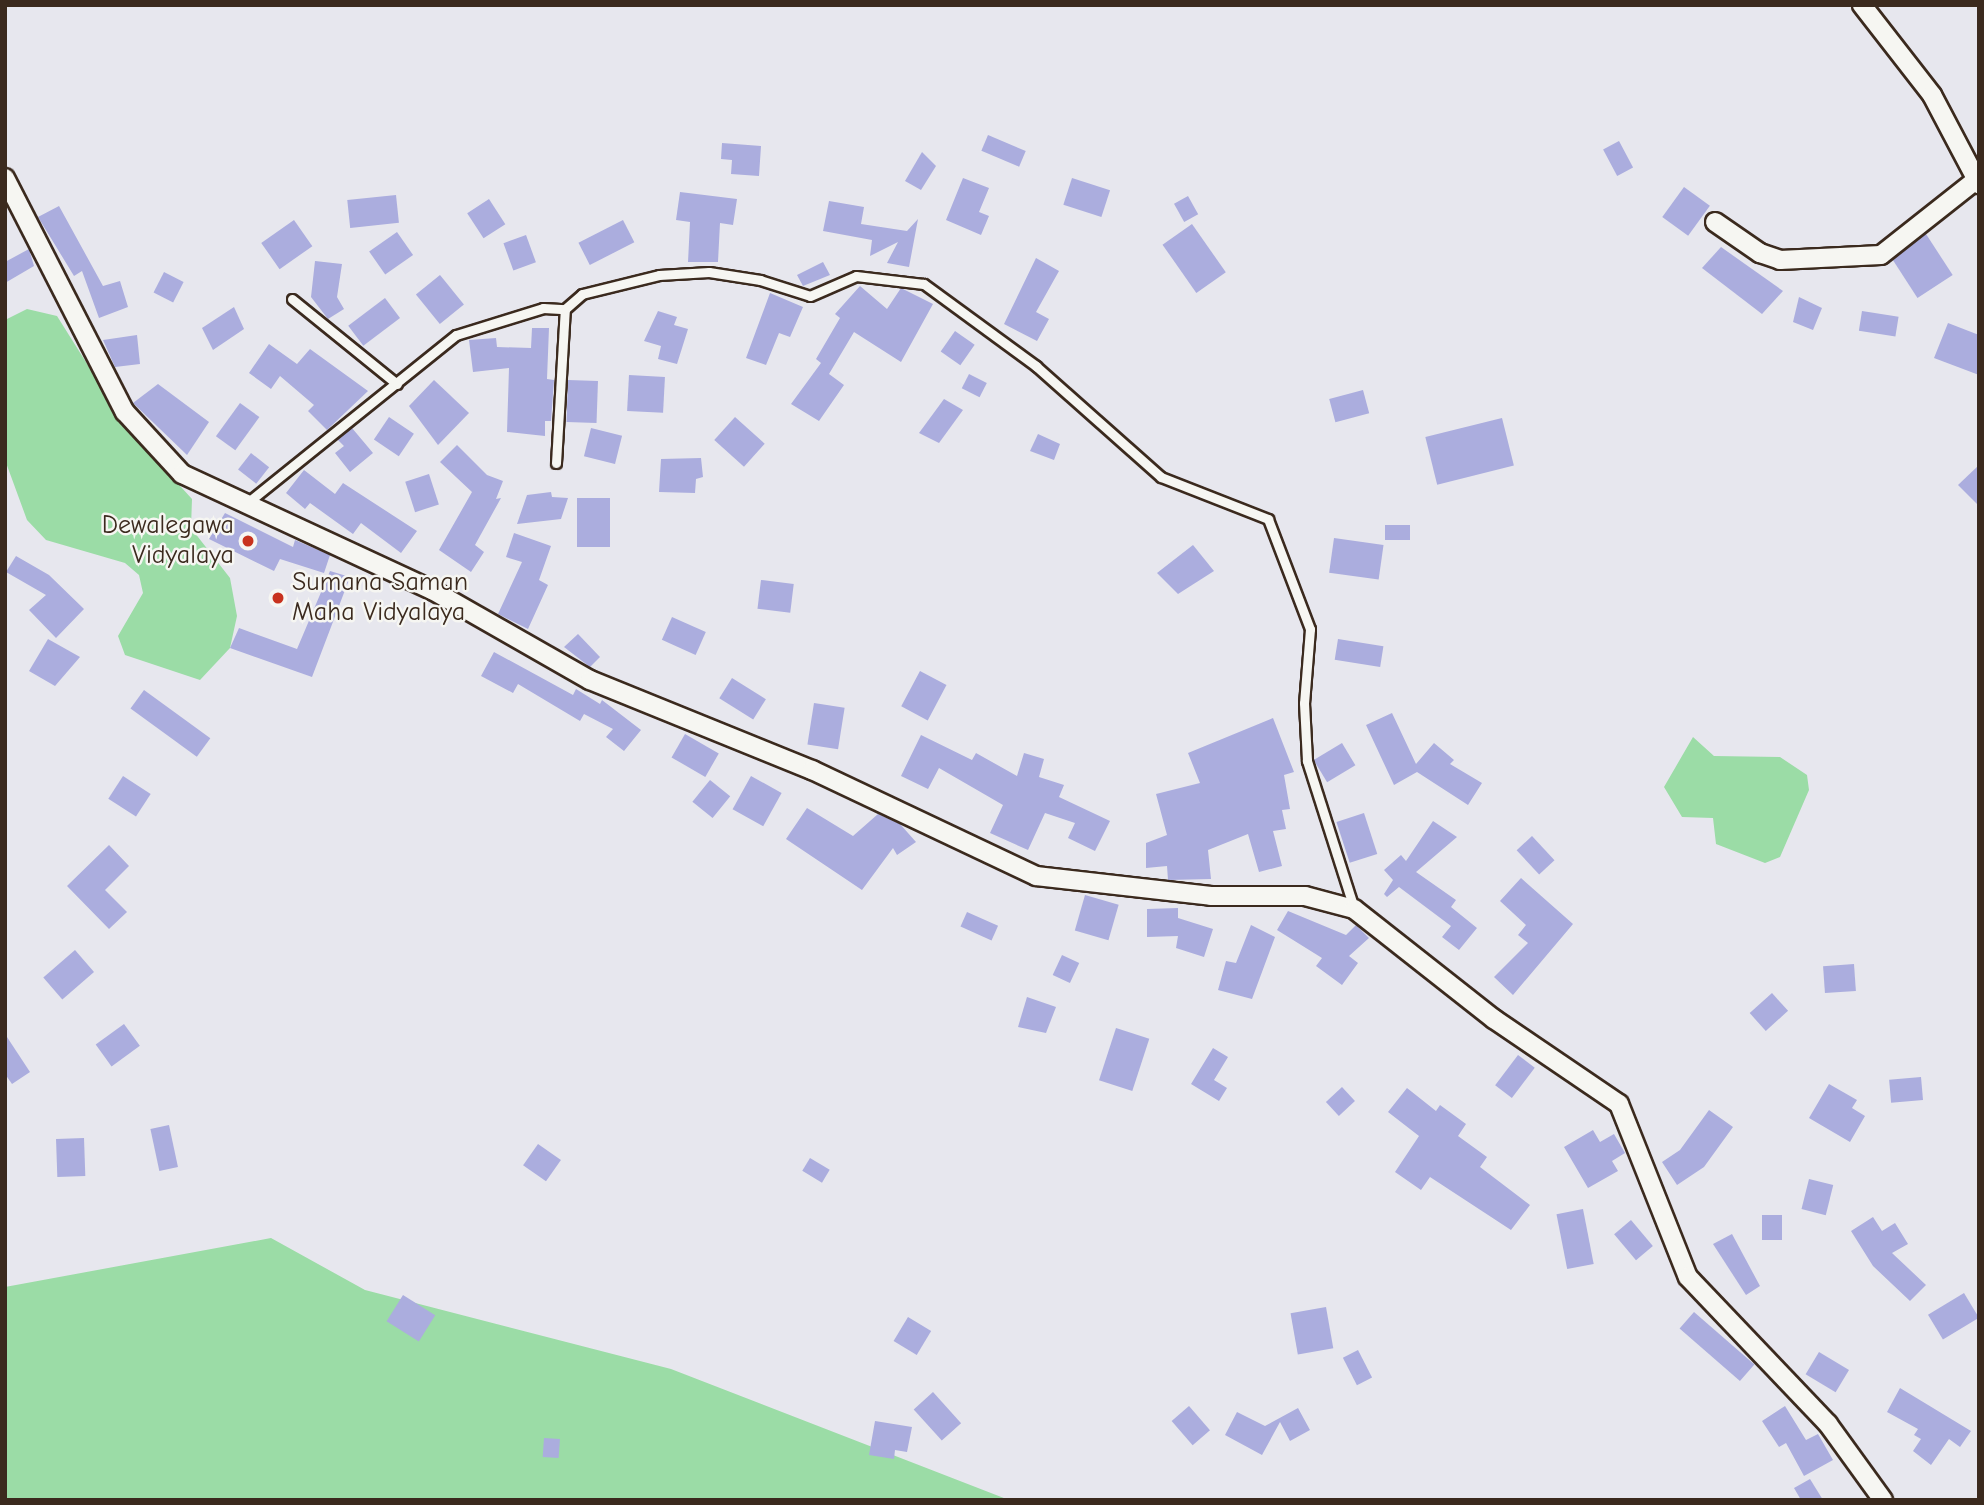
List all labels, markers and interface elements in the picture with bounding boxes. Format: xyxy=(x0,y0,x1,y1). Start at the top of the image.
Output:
place label: Dewalegawa Vidyalaya xyxy=(102,510,234,572)
marker: Dewalegawa Vidyalaya xyxy=(240,533,256,549)
place label: Sumana Saman Maha Vidyalaya xyxy=(292,567,468,628)
marker: Sumana Saman Maha Vidyalaya xyxy=(270,590,286,606)

